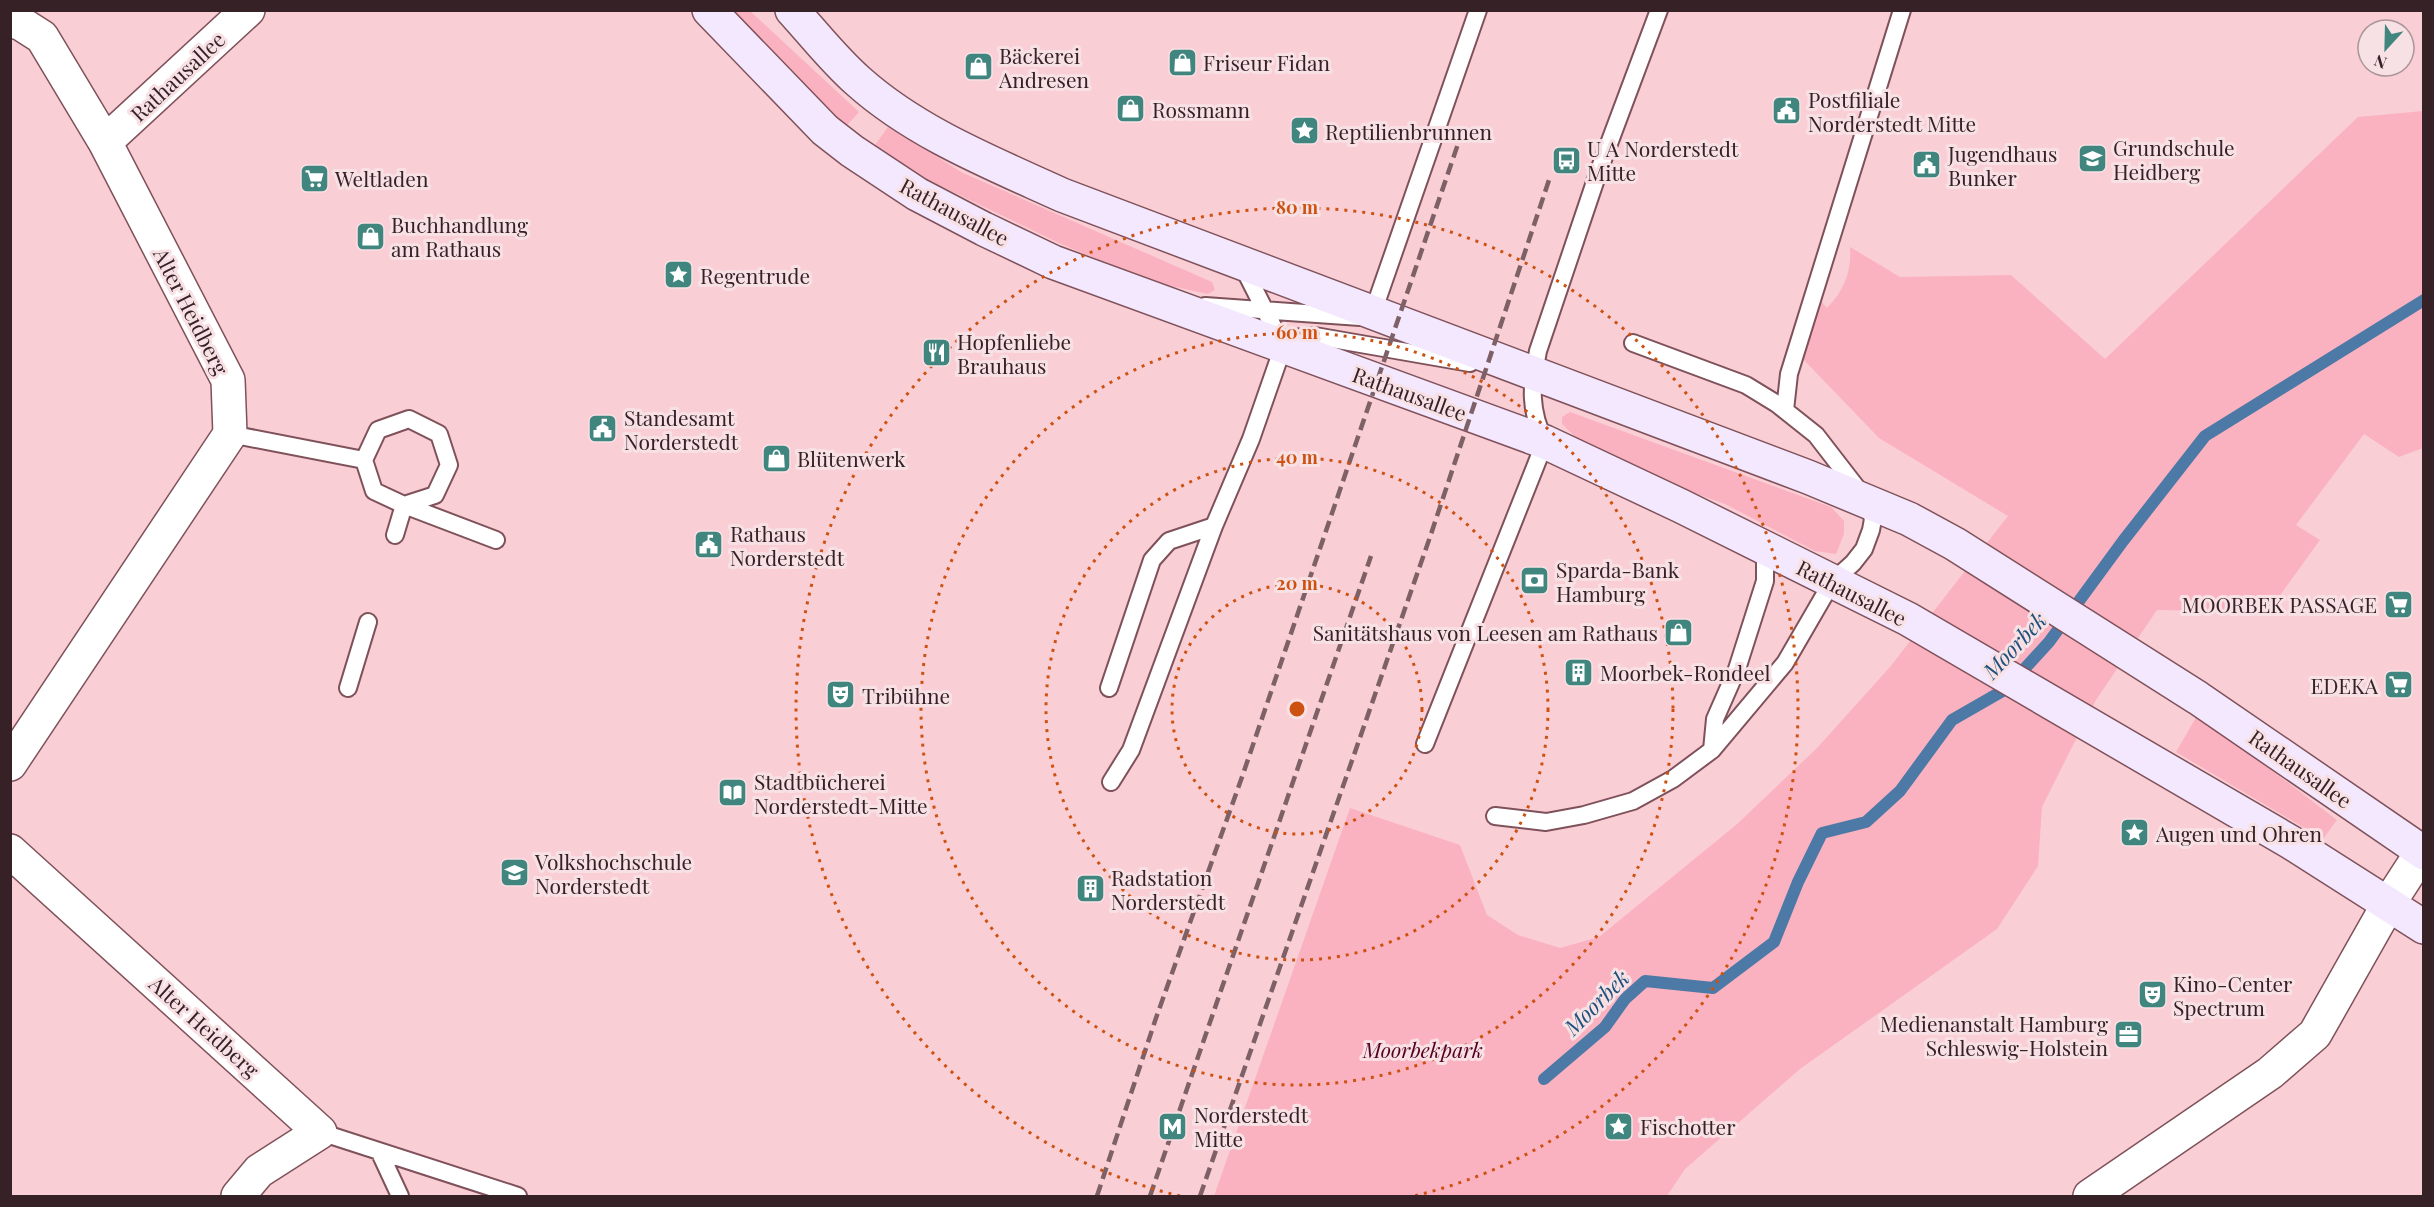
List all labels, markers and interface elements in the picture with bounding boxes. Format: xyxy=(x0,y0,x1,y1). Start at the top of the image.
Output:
north arrow xyxy=(2356,18,2416,78)
street label: Rathausallee xyxy=(124,25,230,127)
place label: Bäckerei Andresen xyxy=(998,41,1090,93)
shop icon: Friseur Fidan xyxy=(1166,46,1198,78)
place label: Friseur Fidan xyxy=(1203,48,1331,76)
text: N xyxy=(2370,50,2389,74)
shop icon: Bäckerei Andresen xyxy=(962,51,994,83)
place label: Postfiliale Norderstedt Mitte xyxy=(1808,85,1976,137)
shop icon: Rossmann xyxy=(1115,93,1147,125)
place label: Rossmann xyxy=(1152,95,1251,123)
public building icon: Postfiliale Norderstedt Mitte xyxy=(1771,95,1803,127)
place icon: Reptilienbrunnen xyxy=(1288,115,1320,147)
place label: Reptilienbrunnen xyxy=(1325,117,1492,145)
place label: Grundschule Heidberg xyxy=(2113,133,2235,185)
place label: U A Norderstedt Mitte xyxy=(1587,134,1739,186)
place label: Jugendhaus Bunker xyxy=(1947,139,2057,191)
school or university icon: Grundschule Heidberg xyxy=(2076,143,2108,175)
bus stop icon: U A Norderstedt Mitte xyxy=(1550,144,1582,176)
public building icon: Jugendhaus Bunker xyxy=(1911,149,1943,181)
supermarket icon: Weltladen xyxy=(298,162,330,194)
place label: Weltladen xyxy=(334,164,429,192)
street label: Rathausallee xyxy=(896,171,1014,251)
text: 80 m xyxy=(1276,195,1319,219)
place label: Buchhandlung am Rathaus xyxy=(391,210,528,262)
shop icon: Buchhandlung am Rathaus xyxy=(354,220,386,252)
street label: Alter Heidberg xyxy=(148,242,236,379)
place icon: Regentrude xyxy=(663,259,695,291)
place label: Regentrude xyxy=(700,261,810,289)
text: 60 m xyxy=(1276,320,1319,344)
place label: Hopfenliebe Brauhaus xyxy=(957,327,1071,379)
restaurant icon: Hopfenliebe Brauhaus xyxy=(920,337,952,369)
street label: Rathausallee xyxy=(1349,359,1471,427)
place label: Standesamt Norderstedt xyxy=(624,403,739,455)
public building icon: Standesamt Norderstedt xyxy=(587,413,619,445)
shop icon: Blütenwerk xyxy=(760,442,792,474)
place label: Blütenwerk xyxy=(797,444,906,472)
text: 40 m xyxy=(1276,445,1319,469)
place label: Rathaus Norderstedt xyxy=(730,519,845,571)
public building icon: Rathaus Norderstedt xyxy=(693,529,725,561)
street label: Rathausallee xyxy=(1792,552,1912,632)
place label: Sparda-Bank Hamburg xyxy=(1556,555,1680,607)
bank icon: Sparda-Bank Hamburg xyxy=(1519,565,1551,597)
text: 20 m xyxy=(1276,571,1318,595)
supermarket icon: MOORBEK PASSAGE xyxy=(2382,588,2414,620)
place label: MOORBEK PASSAGE xyxy=(2182,590,2377,618)
water label: Moorbek xyxy=(1975,605,2053,686)
shop icon: Sanitätshaus von Leesen am Rathaus xyxy=(1663,616,1695,648)
place label: Sanitätshaus von Leesen am Rathaus xyxy=(1313,618,1658,646)
building icon: Moorbek-Rondeel xyxy=(1563,656,1595,688)
place label: Moorbek-Rondeel xyxy=(1600,658,1771,686)
supermarket icon: EDEKA xyxy=(2383,669,2415,701)
place label: EDEKA xyxy=(2310,671,2379,699)
theatre icon: Tribühne xyxy=(825,679,857,711)
place label: Tribühne xyxy=(862,681,950,709)
centre of rings xyxy=(1287,699,1307,719)
street label: Rathausallee xyxy=(2244,722,2358,814)
place label: Stadtbücherei Norderstedt-Mitte xyxy=(754,767,928,819)
library icon: Stadtbücherei Norderstedt-Mitte xyxy=(717,777,749,809)
place icon: Augen und Ohren xyxy=(2119,817,2151,849)
place label: Augen und Ohren xyxy=(2155,819,2322,847)
place label: Volkshochschule Norderstedt xyxy=(534,847,692,899)
school or university icon: Volkshochschule Norderstedt xyxy=(498,857,530,889)
place label: Radstation Norderstedt xyxy=(1111,863,1226,915)
building icon: Radstation Norderstedt xyxy=(1074,873,1106,905)
water label: Moorbek xyxy=(1556,963,1635,1042)
street label: Alter Heidberg xyxy=(143,968,266,1083)
place label: Kino-Center Spectrum xyxy=(2173,969,2293,1021)
theatre icon: Kino-Center Spectrum xyxy=(2136,979,2168,1011)
place label: Medienanstalt Hamburg Schleswig-Holstein xyxy=(1880,1009,2108,1061)
office icon: Medienanstalt Hamburg Schleswig-Holstein xyxy=(2113,1019,2145,1051)
park label: Moorbekpark xyxy=(1362,1035,1483,1063)
place label: Norderstedt Mitte xyxy=(1194,1100,1309,1152)
metro station icon: Norderstedt Mitte xyxy=(1157,1110,1189,1142)
place icon: Fischotter xyxy=(1603,1110,1635,1142)
place label: Fischotter xyxy=(1640,1112,1736,1140)

